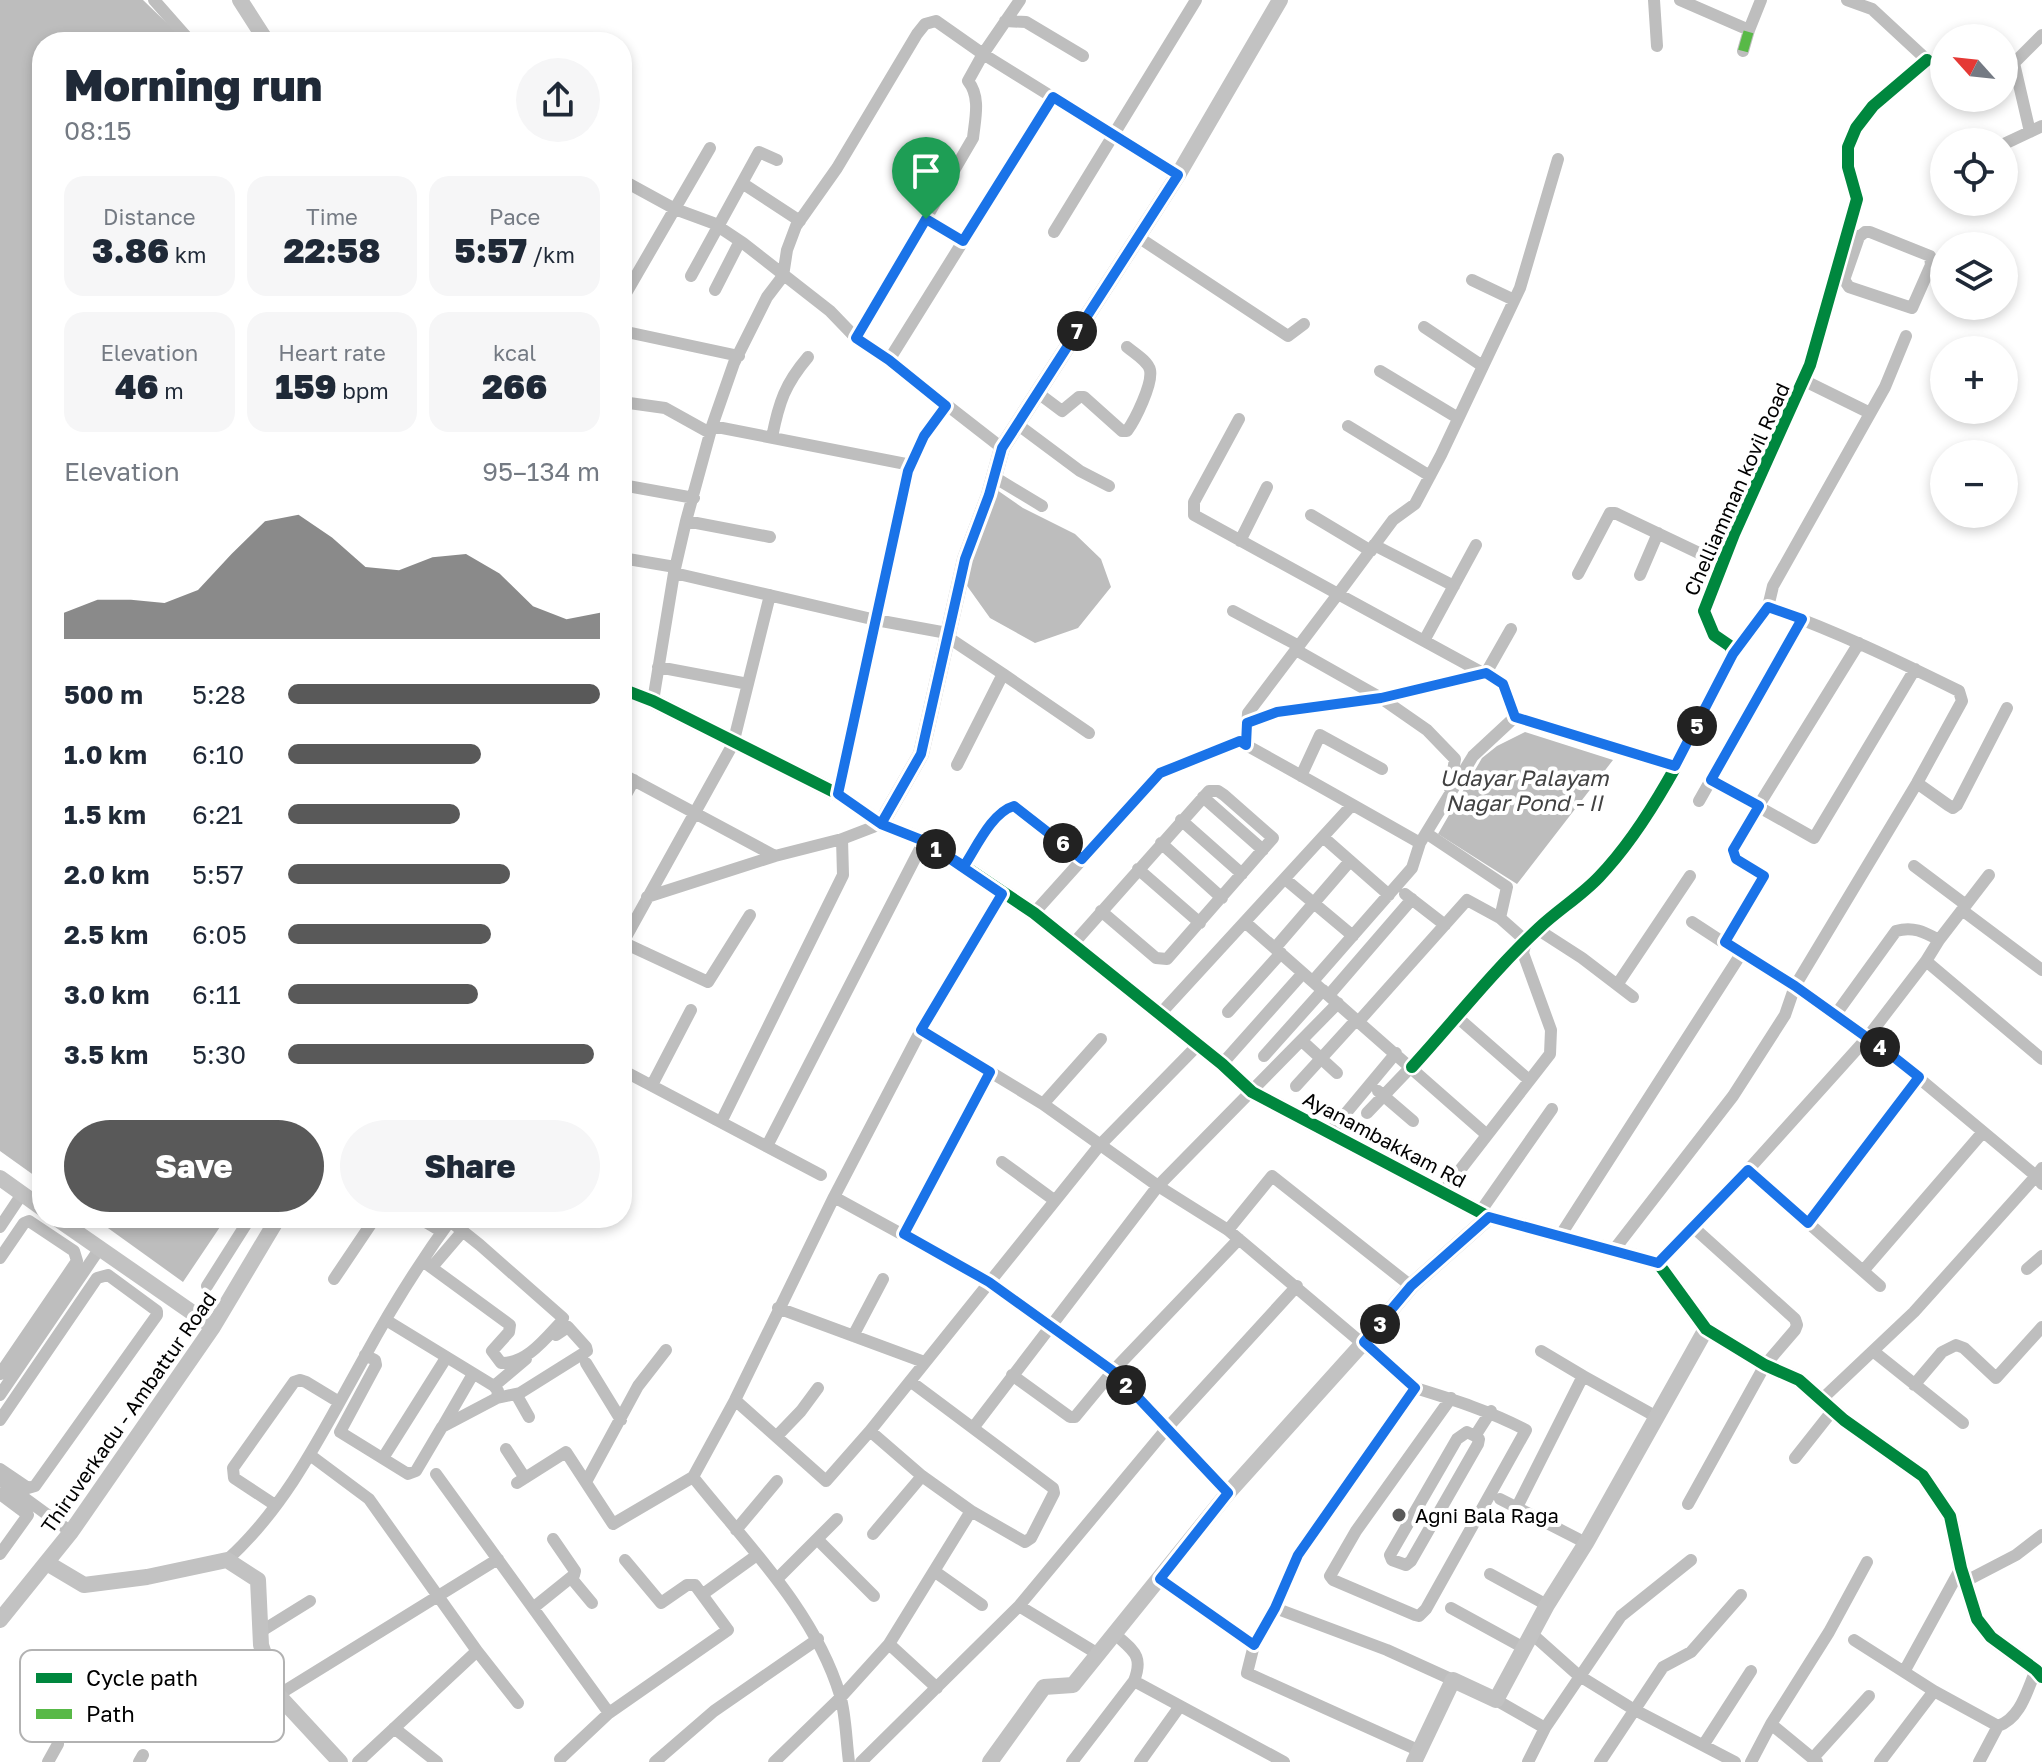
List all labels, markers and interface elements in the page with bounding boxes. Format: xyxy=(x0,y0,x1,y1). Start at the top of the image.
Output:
north arrow xyxy=(1930,24,2018,112)
map controls xyxy=(1930,24,2018,528)
text: Morning run xyxy=(64,58,322,111)
button: share xyxy=(516,58,600,142)
text: 08:15 xyxy=(64,115,131,146)
button: locate xyxy=(1930,128,2018,216)
pin xyxy=(892,137,960,219)
icon: arrive xyxy=(904,149,948,193)
text: Distance xyxy=(103,203,196,230)
text: Time xyxy=(306,203,358,230)
text: Pace xyxy=(489,203,540,230)
text: 3.86 xyxy=(92,230,169,270)
text: 22:58 xyxy=(283,230,381,270)
text: 5:57 xyxy=(454,230,527,270)
button: layers xyxy=(1930,232,2018,320)
text: km xyxy=(169,241,207,268)
text: /km xyxy=(527,241,575,268)
pin: 7 xyxy=(1057,311,1097,351)
text: 7 xyxy=(1071,317,1083,344)
button: + xyxy=(1930,336,2018,424)
text: Elevation xyxy=(100,339,198,366)
text: Heart rate xyxy=(278,339,386,366)
text: kcal xyxy=(493,339,536,366)
text: 46 xyxy=(115,366,159,406)
text: 159 xyxy=(275,366,337,406)
text: 266 xyxy=(482,366,547,406)
text: m xyxy=(159,377,184,404)
text: bpm xyxy=(337,377,389,404)
street label: Chelliamman kovil Road xyxy=(1678,379,1794,599)
button: − xyxy=(1930,440,2018,528)
text: Elevation xyxy=(64,456,180,487)
text: 95–134 m xyxy=(482,456,600,487)
text: 500 m xyxy=(64,679,143,710)
text: 5:28 xyxy=(192,679,246,710)
pin: 5 xyxy=(1677,706,1717,746)
text: 5 xyxy=(1690,712,1704,739)
text: 1.0 km xyxy=(64,739,147,770)
text: 6:10 xyxy=(192,739,244,770)
water label: Udayar Palayam Nagar Pond - II xyxy=(1440,764,1610,816)
text: 1.5 km xyxy=(64,799,146,830)
text: 6:21 xyxy=(192,799,243,830)
pin: 6 xyxy=(1043,823,1083,863)
pin: 1 xyxy=(916,829,956,869)
text: 6 xyxy=(1056,829,1070,856)
text: 1 xyxy=(930,835,942,862)
text: 2.0 km xyxy=(64,859,149,890)
text: 5:57 xyxy=(192,859,244,890)
text: 2.5 km xyxy=(64,919,148,950)
text: 6:05 xyxy=(192,919,247,950)
text: 3.0 km xyxy=(64,979,149,1010)
text: 6:11 xyxy=(192,979,241,1010)
pin: 4 xyxy=(1860,1027,1900,1067)
text: 4 xyxy=(1873,1033,1887,1060)
text: 3.5 km xyxy=(64,1039,148,1070)
text: 5:30 xyxy=(192,1039,246,1070)
street label: Ayanambakkam Rd xyxy=(1299,1086,1471,1192)
button: Save xyxy=(64,1120,324,1212)
button: Share xyxy=(340,1120,600,1212)
street label: Thiruverkadu - Ambattur Road xyxy=(35,1287,221,1537)
pin: 3 xyxy=(1360,1304,1400,1344)
text: 3 xyxy=(1373,1310,1387,1337)
pin: 2 xyxy=(1106,1365,1146,1405)
text: 2 xyxy=(1119,1371,1133,1398)
place label: Agni Bala Raga xyxy=(1415,1503,1559,1527)
marker: Agni Bala Raga xyxy=(1390,1506,1408,1524)
legend xyxy=(20,1650,284,1742)
text: Cycle path xyxy=(86,1664,198,1691)
text: Path xyxy=(86,1700,135,1727)

